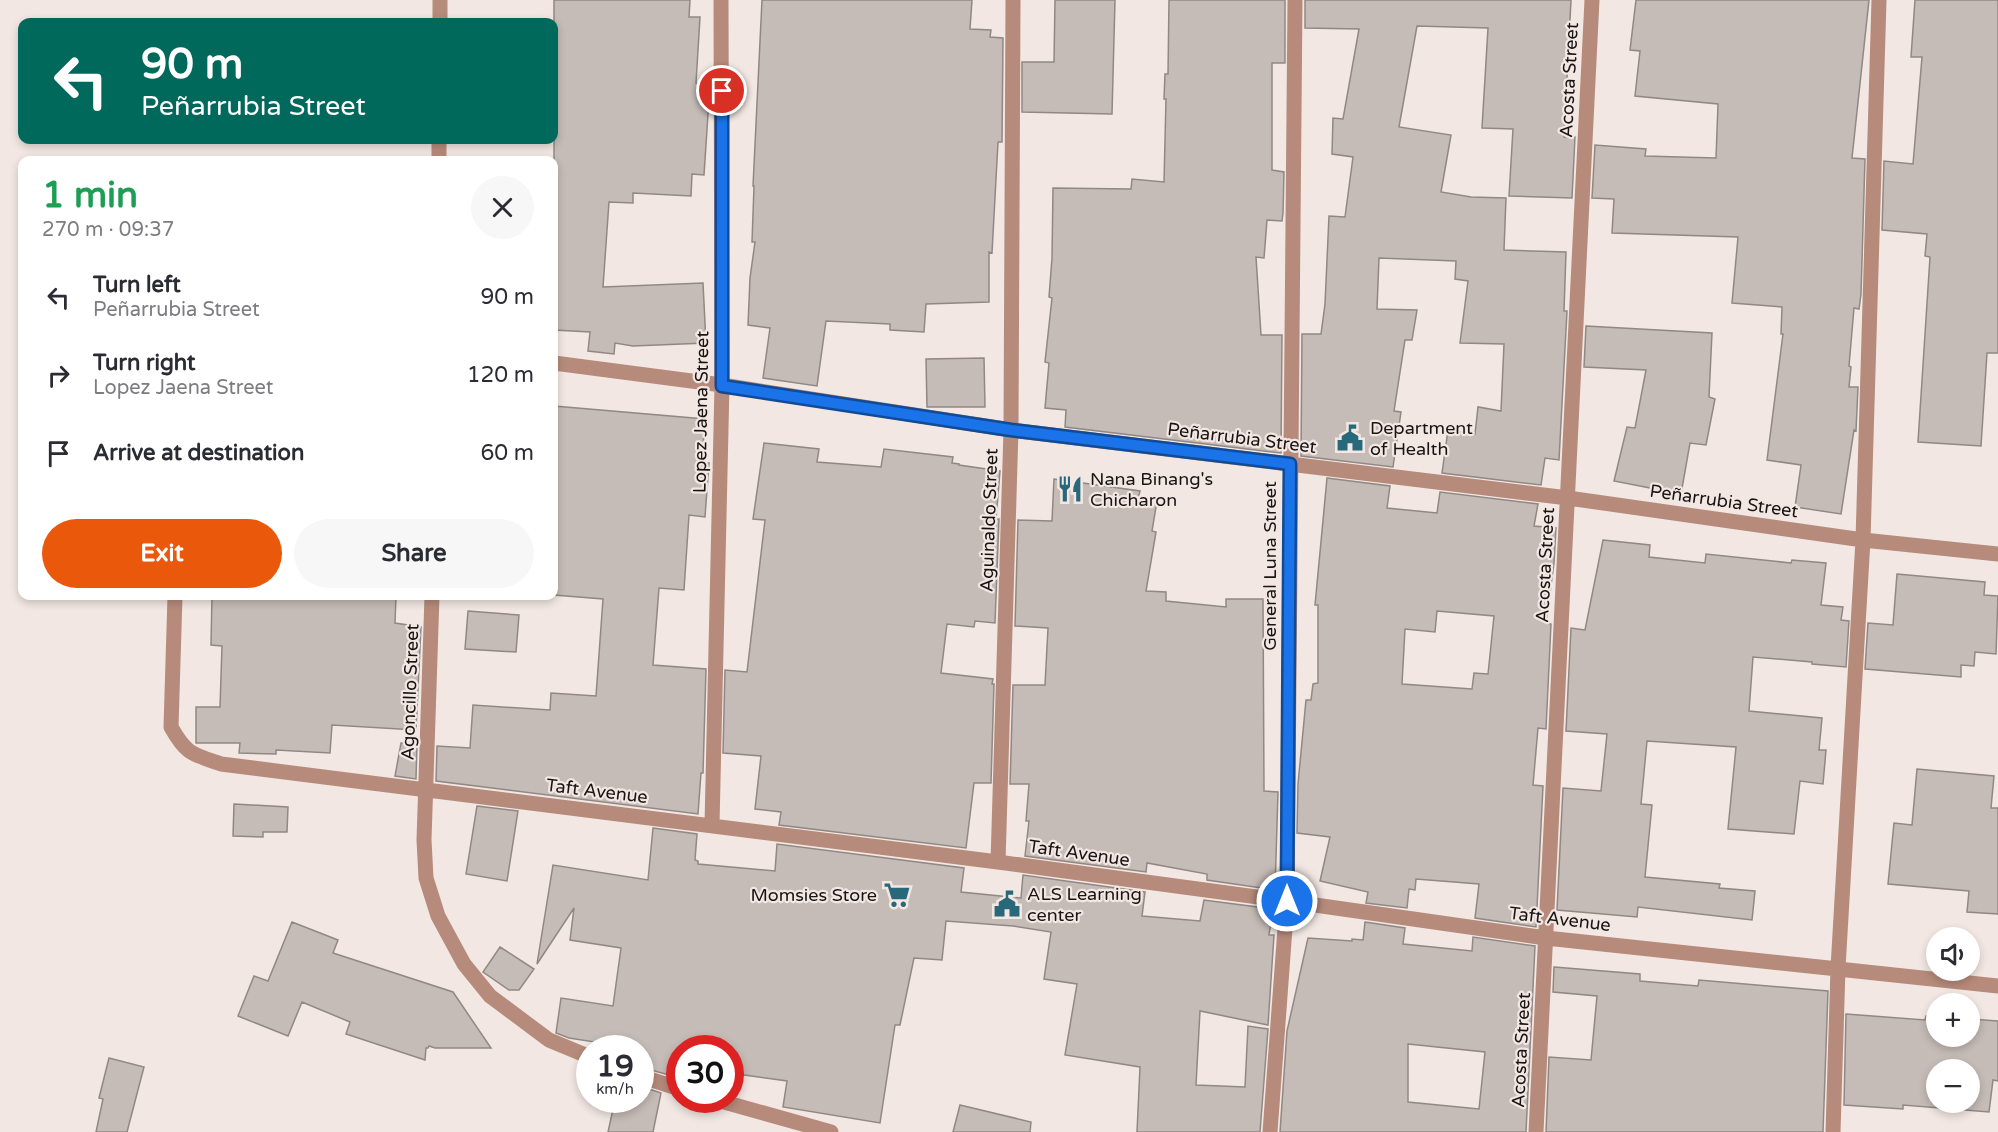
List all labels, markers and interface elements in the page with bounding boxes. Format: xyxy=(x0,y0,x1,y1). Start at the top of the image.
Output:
street label: Acosta Street xyxy=(1555,22,1583,138)
text: 90 m xyxy=(141,39,243,90)
icon: left xyxy=(42,42,120,120)
pin xyxy=(696,65,747,116)
icon: arrive xyxy=(705,74,738,107)
text: Peñarrubia Street xyxy=(141,90,366,123)
text: 1 min xyxy=(42,174,138,217)
button: close xyxy=(471,176,534,239)
text: 270 m · 09:37 xyxy=(42,218,174,242)
text: Turn left xyxy=(93,272,181,298)
icon: left xyxy=(42,281,75,314)
text: 90 m xyxy=(480,284,534,310)
text: Peñarrubia Street xyxy=(93,298,260,322)
street label: Lopez Jaena Street xyxy=(689,331,713,493)
text: Turn right xyxy=(93,350,195,376)
icon: right xyxy=(42,359,75,392)
text: 120 m xyxy=(467,362,534,388)
text: Lopez Jaena Street xyxy=(93,376,273,400)
place label: Department of Health xyxy=(1370,417,1473,460)
street label: Peñarrubia Street xyxy=(1166,418,1318,458)
public building icon: Department of Health xyxy=(1335,423,1365,453)
icon: arrive xyxy=(42,437,75,470)
text: Arrive at destination xyxy=(93,440,304,466)
text: 60 m xyxy=(480,440,534,466)
street label: Aguinaldo Street xyxy=(975,448,1003,592)
place label: Nana Binang's Chicharon xyxy=(1090,468,1213,511)
restaurant icon: Nana Binang's Chicharon xyxy=(1055,474,1085,504)
street label: Peñarrubia Street xyxy=(1648,480,1800,522)
street label: General Luna Street xyxy=(1259,481,1281,651)
street label: Acosta Street xyxy=(1531,507,1559,623)
button: Exit xyxy=(42,519,282,588)
button: Share xyxy=(294,519,534,588)
street label: Agoncillo Street xyxy=(397,623,423,761)
street label: Taft Avenue xyxy=(545,774,649,808)
street label: Taft Avenue xyxy=(1027,835,1131,871)
position arrow xyxy=(1255,869,1319,933)
supermarket icon: Momsies Store xyxy=(882,880,912,910)
place label: ALS Learning center xyxy=(1027,883,1142,926)
place label: Momsies Store xyxy=(751,884,877,906)
public building icon: ALS Learning center xyxy=(992,889,1022,919)
street label: Taft Avenue xyxy=(1508,902,1612,936)
map controls xyxy=(1926,927,1980,1113)
button: sound xyxy=(1926,927,1980,981)
street label: Acosta Street xyxy=(1507,992,1535,1108)
button: + xyxy=(1926,993,1980,1047)
speed limit sign: 30 xyxy=(666,1035,744,1113)
text: 19 xyxy=(596,1048,634,1085)
button: − xyxy=(1926,1059,1980,1113)
text: km/h xyxy=(596,1080,634,1098)

